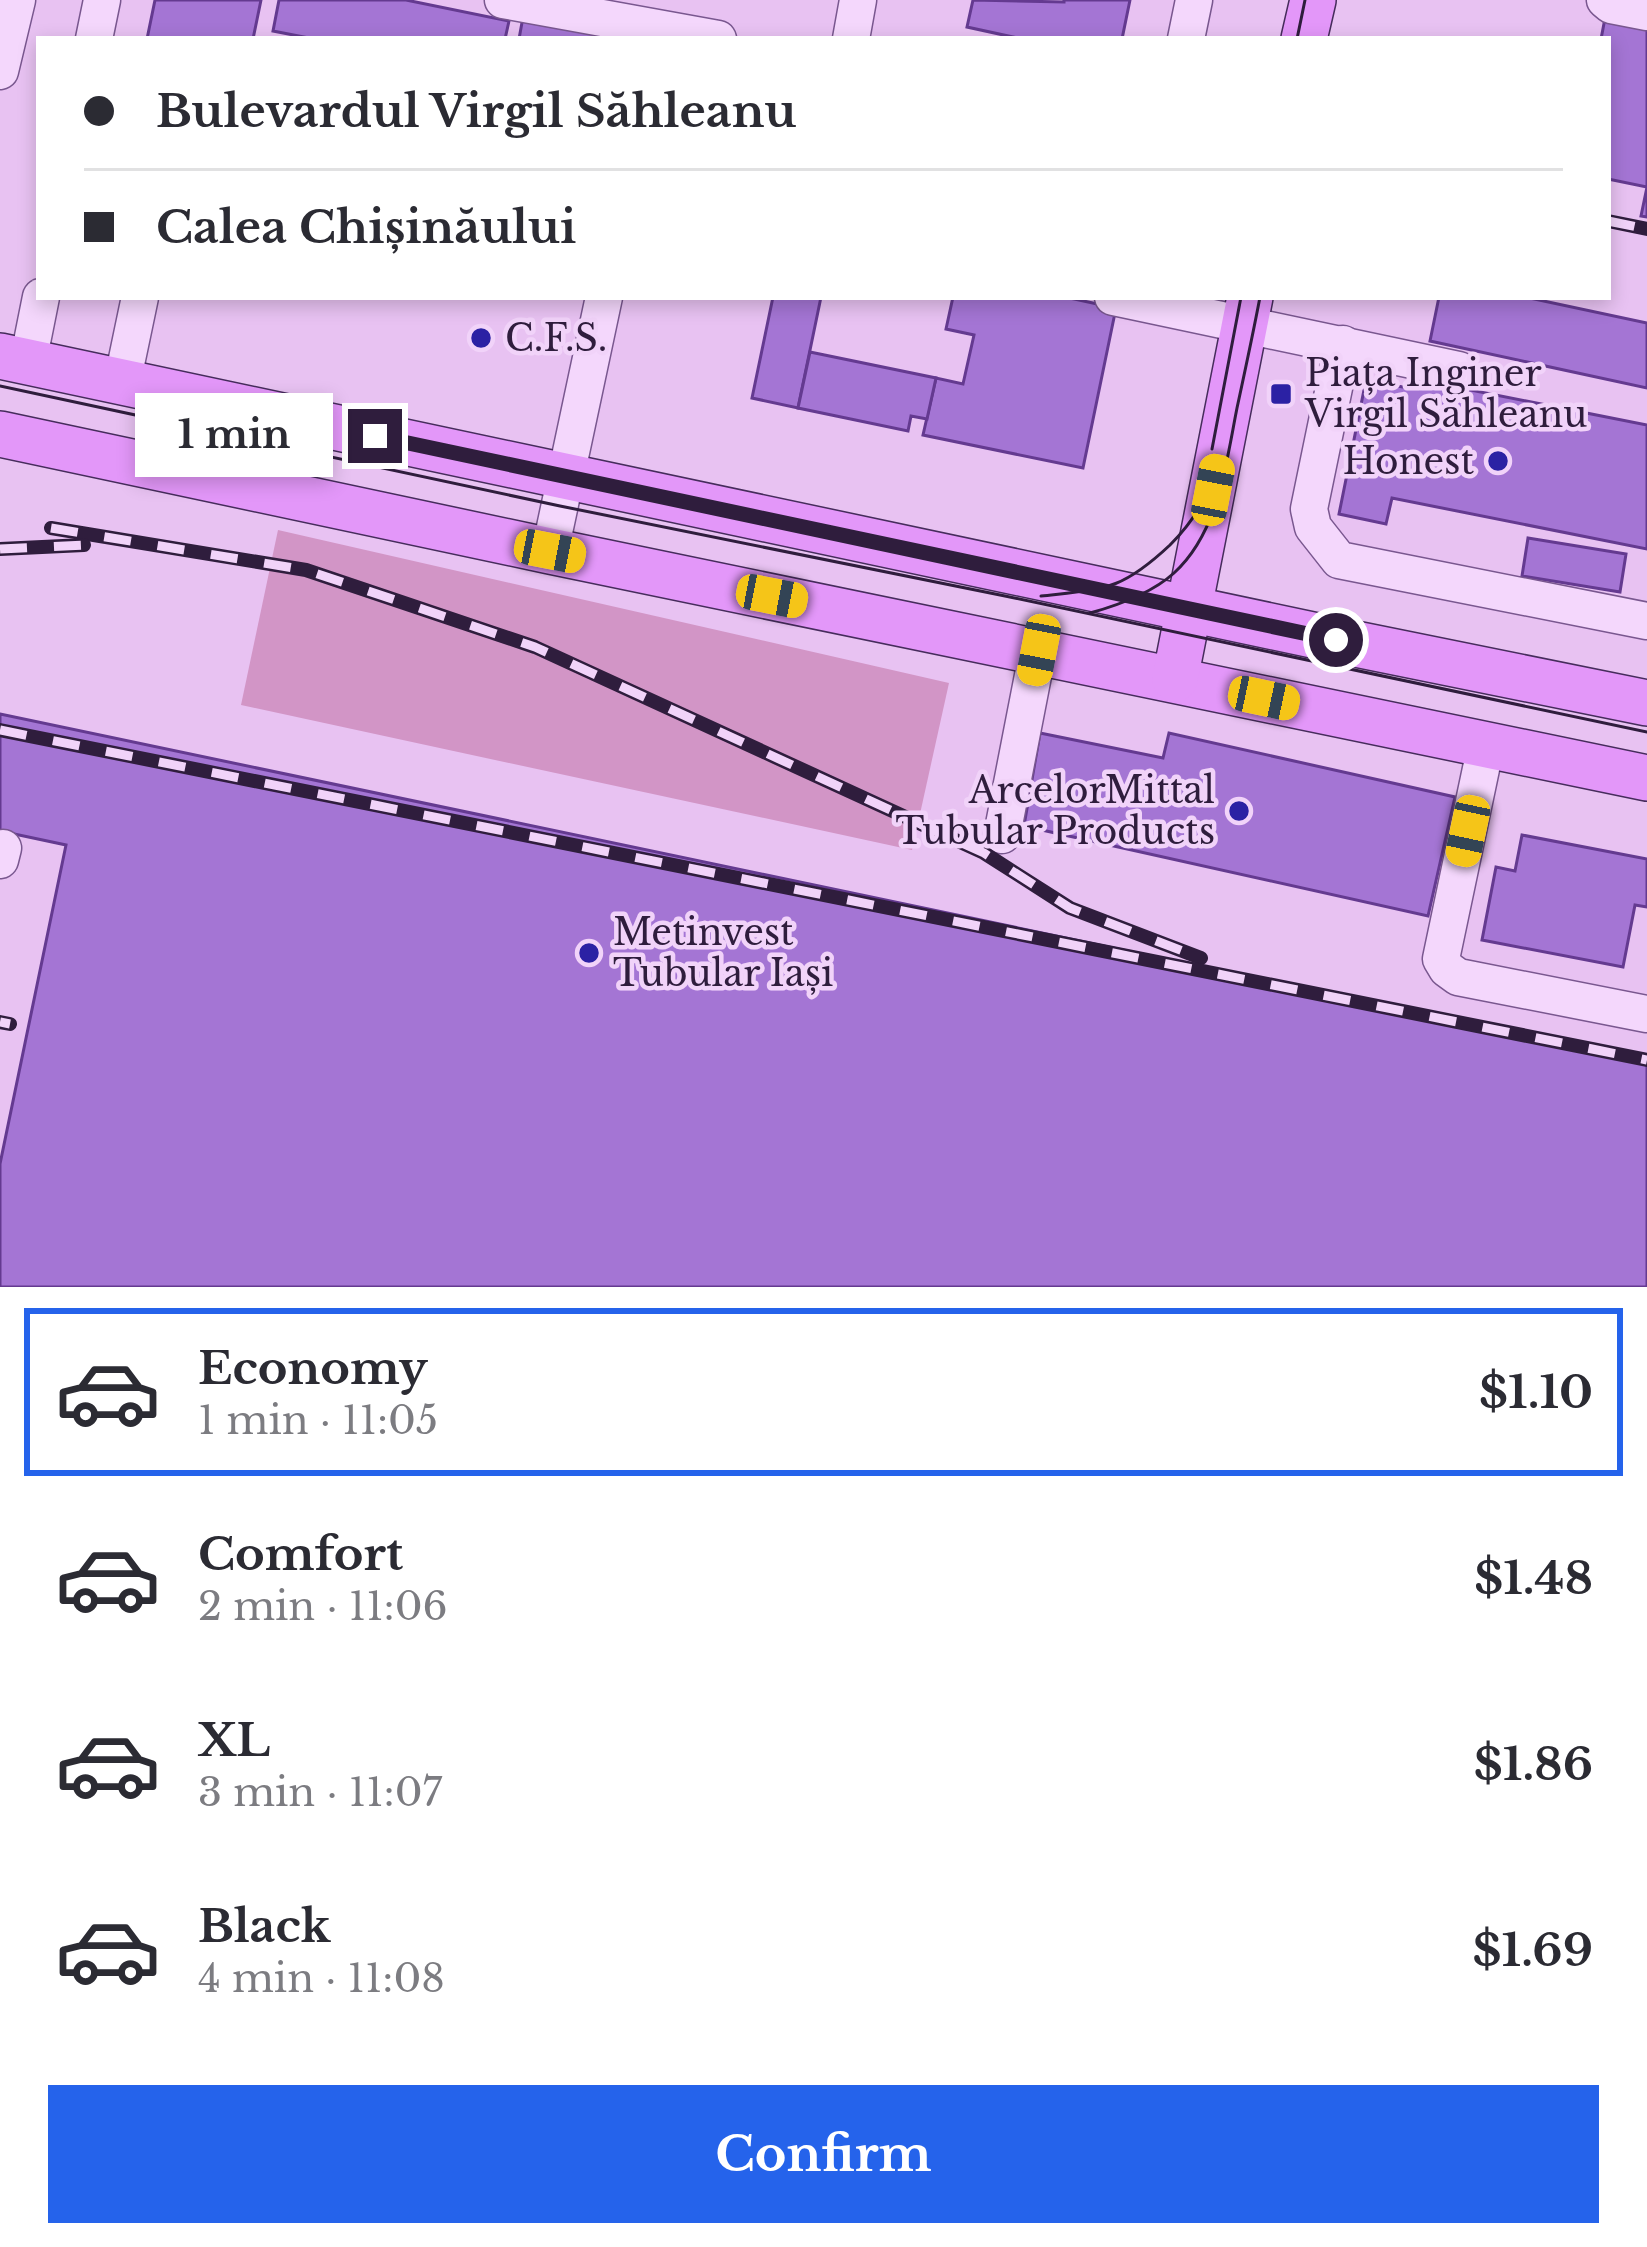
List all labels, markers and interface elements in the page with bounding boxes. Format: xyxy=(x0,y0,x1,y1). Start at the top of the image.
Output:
text: Bulevardul Virgil Săhleanu xyxy=(156,83,796,139)
text: Calea Chișinăului xyxy=(156,199,576,255)
place label: C.F.S. xyxy=(505,316,607,361)
marker: C.F.S. xyxy=(468,325,494,351)
place label: Piața Inginer Virgil Săhleanu xyxy=(1304,351,1587,437)
marker: Piața Inginer Virgil Săhleanu xyxy=(1268,381,1294,407)
callout: 1 min xyxy=(135,394,333,478)
route end xyxy=(348,409,402,463)
text: 1 min xyxy=(178,410,290,459)
place label: Honest xyxy=(1343,439,1474,484)
marker: Honest xyxy=(1485,448,1511,474)
car xyxy=(1188,451,1238,529)
car xyxy=(511,526,589,576)
car xyxy=(733,571,811,621)
car xyxy=(1014,611,1064,689)
route start xyxy=(1309,613,1363,667)
car xyxy=(1225,673,1303,723)
place label: ArcelorMittal Tubular Products xyxy=(895,768,1215,854)
car xyxy=(1443,792,1493,870)
marker: ArcelorMittal Tubular Products xyxy=(1226,798,1252,824)
place label: Metinvest Tubular Iași xyxy=(613,910,833,996)
marker: Metinvest Tubular Iași xyxy=(576,940,602,966)
icon: car xyxy=(54,1338,162,1446)
text: Economy xyxy=(198,1340,428,1396)
text: $1.10 xyxy=(1479,1364,1593,1420)
text: 1 min · 11:05 xyxy=(198,1396,438,1445)
icon: car xyxy=(54,1524,162,1632)
text: Comfort xyxy=(198,1526,403,1582)
text: $1.48 xyxy=(1474,1550,1593,1606)
text: 2 min · 11:06 xyxy=(198,1582,448,1631)
icon: car xyxy=(54,1710,162,1818)
text: XL xyxy=(198,1712,270,1768)
text: $1.86 xyxy=(1474,1736,1593,1792)
text: 3 min · 11:07 xyxy=(198,1768,442,1817)
icon: car xyxy=(54,1896,162,2004)
text: Black xyxy=(198,1898,331,1954)
text: $1.69 xyxy=(1473,1922,1593,1978)
text: 4 min · 11:08 xyxy=(198,1954,445,2003)
button: Confirm xyxy=(48,2085,1599,2223)

